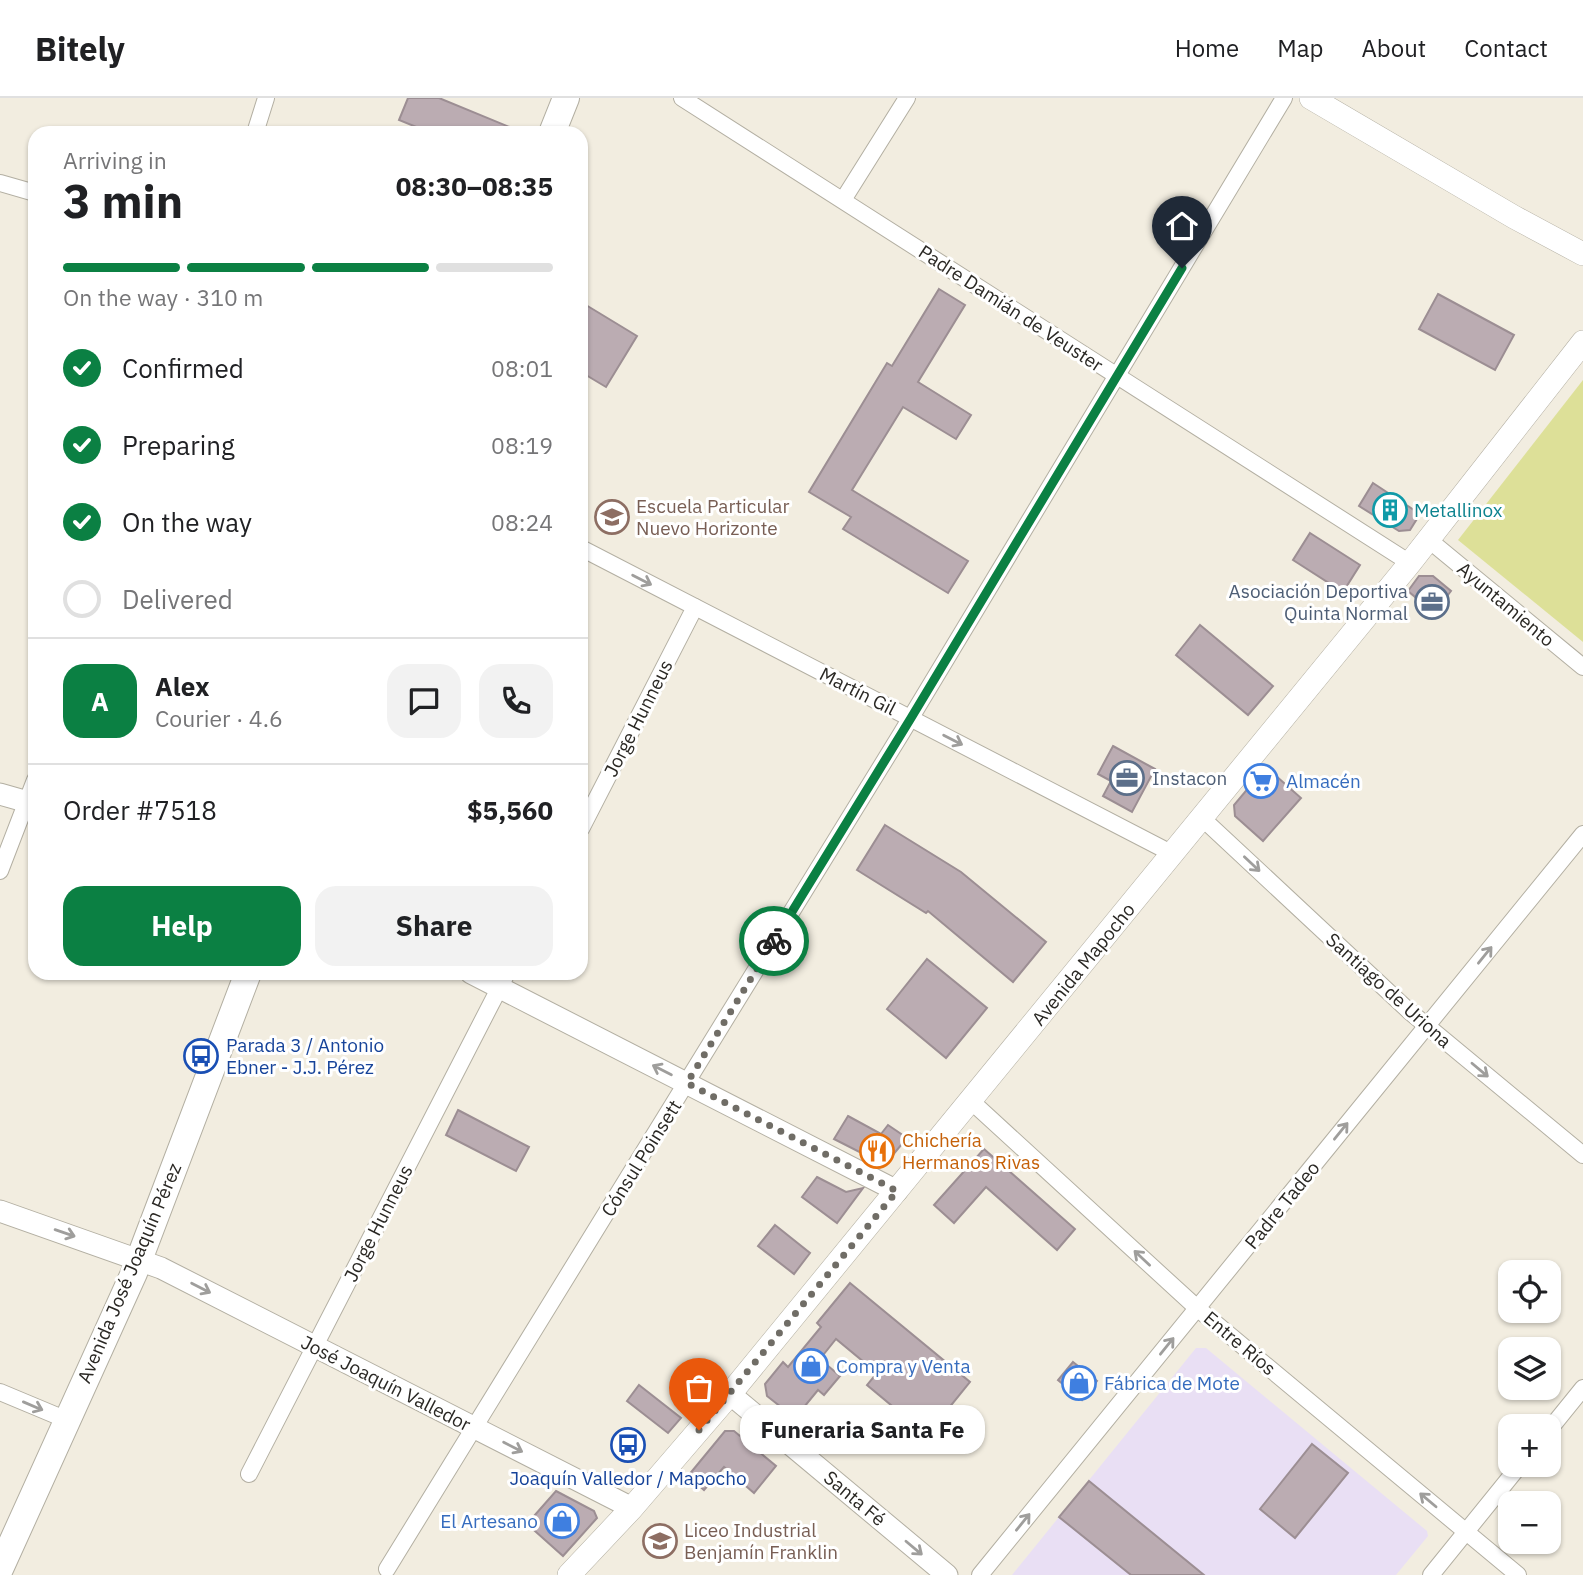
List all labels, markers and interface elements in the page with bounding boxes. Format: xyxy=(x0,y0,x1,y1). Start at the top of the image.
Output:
text: Bitely xyxy=(35,27,125,70)
text: Home xyxy=(1175,32,1239,64)
text: Map xyxy=(1277,32,1323,64)
text: About xyxy=(1361,32,1426,64)
text: Contact xyxy=(1464,32,1548,64)
text: Arriving in xyxy=(63,145,167,175)
text: 08:30–08:35 xyxy=(396,169,553,203)
text: 3 min xyxy=(63,171,183,231)
pin xyxy=(1152,196,1212,268)
icon: home xyxy=(1163,207,1201,245)
street label: Padre Damián de Veuster xyxy=(914,239,1108,377)
text: On the way · 310 m xyxy=(63,282,263,312)
icon: check xyxy=(63,349,101,387)
text: Confirmed xyxy=(122,351,244,385)
text: 08:01 xyxy=(491,353,553,383)
icon: check xyxy=(63,426,101,464)
text: Preparing xyxy=(122,428,235,462)
text: 08:19 xyxy=(491,430,553,460)
building icon: Metallinox xyxy=(1371,491,1409,529)
place label: Escuela Particular Nuevo Horizonte xyxy=(636,494,790,540)
school or university icon: Escuela Particular Nuevo Horizonte xyxy=(593,498,631,536)
place label: Metallinox xyxy=(1414,498,1503,522)
icon: check xyxy=(63,503,101,541)
text: On the way xyxy=(122,505,252,539)
text: 08:24 xyxy=(491,507,553,537)
street label: Ayuntamiento xyxy=(1452,556,1560,652)
one-way arrow xyxy=(631,573,652,587)
place label: Asociación Deportiva Quinta Normal xyxy=(1229,579,1408,625)
text: Delivered xyxy=(122,582,233,616)
office icon: Asociación Deportiva Quinta Normal xyxy=(1413,583,1451,621)
street label: Jorge Hunneus xyxy=(598,656,678,780)
street label: Martín Gil xyxy=(816,662,900,720)
button: chat xyxy=(387,664,461,738)
button: phone xyxy=(479,664,553,738)
text: Alex xyxy=(155,669,209,703)
text: A xyxy=(91,684,109,718)
text: Courier · 4.6 xyxy=(155,703,283,733)
one-way arrow xyxy=(942,734,963,747)
office icon: Instacon xyxy=(1108,759,1146,797)
supermarket icon: Almacén xyxy=(1242,762,1280,800)
place label: Instacon xyxy=(1152,766,1227,790)
place label: Almacén xyxy=(1286,769,1361,793)
text: Order #7518 xyxy=(63,793,217,827)
text: $5,560 xyxy=(467,793,553,827)
one-way arrow xyxy=(1243,856,1260,873)
button: Help xyxy=(63,886,301,966)
button: Share xyxy=(315,886,553,966)
street label: Avenida Mapocho xyxy=(1026,898,1140,1030)
courier xyxy=(739,906,809,976)
icon: bike xyxy=(755,922,793,960)
street label: Santiago de Uriona xyxy=(1321,927,1457,1053)
one-way arrow xyxy=(1477,946,1493,964)
place label: Parada 3 / Antonio Ebner - J.J. Pérez xyxy=(226,1033,384,1079)
bus stop icon: Parada 3 / Antonio Ebner - J.J. Pérez xyxy=(182,1037,220,1075)
one-way arrow xyxy=(1470,1062,1488,1078)
one-way arrow xyxy=(652,1063,673,1077)
street label: Cónsul Poinsett xyxy=(596,1095,686,1221)
one-way arrow xyxy=(1334,1123,1349,1141)
place label: Chichería Hermanos Rivas xyxy=(902,1128,1040,1174)
restaurant icon: Chichería Hermanos Rivas xyxy=(858,1132,896,1170)
street label: Padre Tadeo xyxy=(1239,1156,1325,1254)
street label: Avenida José Joaquín Pérez xyxy=(72,1159,186,1387)
street label: Jorge Hunneus xyxy=(338,1161,418,1285)
one-way arrow xyxy=(53,1228,75,1240)
one-way arrow xyxy=(1133,1250,1151,1266)
map controls xyxy=(1498,1260,1561,1554)
button: locate xyxy=(1498,1260,1561,1323)
one-way arrow xyxy=(190,1282,211,1295)
street label: Entre Ríos xyxy=(1199,1306,1281,1380)
street label: José Joaquín Valledor xyxy=(297,1330,475,1436)
one-way arrow xyxy=(1159,1337,1174,1355)
button: layers xyxy=(1498,1337,1561,1400)
shop icon: Compra y Venta xyxy=(792,1347,830,1385)
place label: Compra y Venta xyxy=(836,1354,971,1378)
pin xyxy=(669,1358,729,1430)
shop icon: Fábrica de Mote xyxy=(1060,1364,1098,1402)
icon: bag xyxy=(680,1369,718,1407)
place label: Fábrica de Mote xyxy=(1104,1371,1240,1395)
one-way arrow xyxy=(22,1400,44,1413)
callout: Funeraria Santa Fe xyxy=(741,1406,986,1454)
text: Funeraria Santa Fe xyxy=(761,1414,964,1444)
button: + xyxy=(1498,1414,1561,1477)
bus stop icon: Joaquín Valledor / Mapocho xyxy=(609,1426,647,1464)
one-way arrow xyxy=(502,1441,522,1455)
street label: Santa Fé xyxy=(819,1465,891,1531)
place label: Joaquín Valledor / Mapocho xyxy=(509,1466,747,1490)
button: − xyxy=(1498,1491,1561,1554)
one-way arrow xyxy=(1419,1493,1437,1508)
shop icon: El Artesano xyxy=(543,1502,581,1540)
place label: El Artesano xyxy=(440,1509,538,1533)
one-way arrow xyxy=(1015,1514,1031,1532)
place label: Liceo Industrial Benjamín Franklin xyxy=(684,1518,838,1564)
school or university icon: Liceo Industrial Benjamín Franklin xyxy=(641,1522,679,1560)
one-way arrow xyxy=(905,1540,923,1555)

